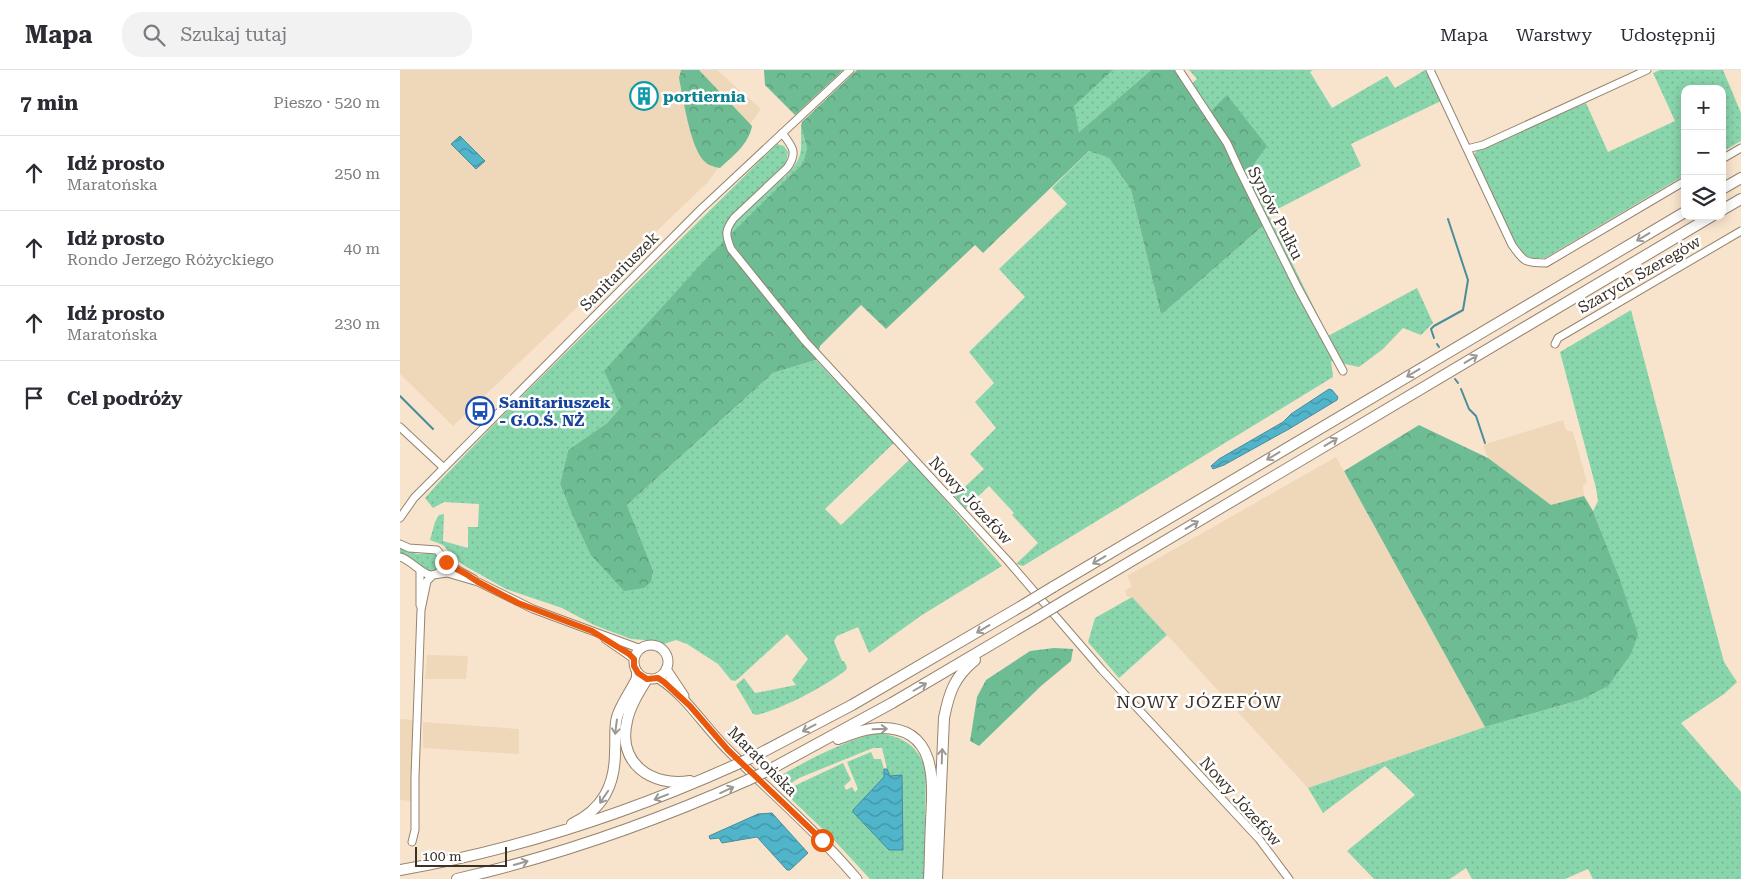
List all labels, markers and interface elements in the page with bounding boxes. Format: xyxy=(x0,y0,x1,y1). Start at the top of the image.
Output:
search box xyxy=(122,12,472,57)
text: Mapa xyxy=(25,21,92,49)
icon: search xyxy=(140,21,168,49)
text: Szukaj tutaj xyxy=(180,23,287,46)
text: Mapa xyxy=(1440,24,1488,45)
text: Warstwy xyxy=(1516,24,1592,45)
text: Udostępnij xyxy=(1620,24,1716,45)
building icon: portiernia xyxy=(629,81,659,111)
map controls xyxy=(1681,85,1726,220)
button: + xyxy=(1681,85,1726,130)
place label: portiernia xyxy=(663,87,746,106)
text: 7 min xyxy=(20,91,78,115)
text: Pieszo · 520 m xyxy=(273,93,380,112)
button: − xyxy=(1681,130,1726,175)
text: Idź prosto xyxy=(67,152,165,175)
icon: ahead xyxy=(20,159,48,187)
text: 250 m xyxy=(334,164,380,183)
street label: Synów Pułku xyxy=(1244,164,1307,263)
text: Maratońska xyxy=(67,175,158,194)
button: layers xyxy=(1681,175,1726,220)
text: Idź prosto xyxy=(67,227,165,250)
street label: Sanitariuszek xyxy=(576,228,663,315)
street label: Szarych Szeregów xyxy=(1575,231,1705,317)
one-way arrow xyxy=(1636,232,1650,242)
icon: ahead xyxy=(20,234,48,262)
text: 40 m xyxy=(343,239,380,258)
text: Rondo Jerzego Różyckiego xyxy=(67,250,274,269)
text: Idź prosto xyxy=(67,302,165,325)
icon: ahead xyxy=(20,309,48,337)
text: 230 m xyxy=(334,314,380,333)
text: Maratońska xyxy=(67,325,158,344)
one-way arrow xyxy=(1463,354,1477,364)
one-way arrow xyxy=(1406,369,1420,379)
icon: arrive xyxy=(20,384,48,412)
text: Cel podróży xyxy=(67,387,182,410)
place label: Sanitariuszek - G.O.Ś. NŻ xyxy=(499,393,611,430)
bus stop icon: Sanitariuszek - G.O.Ś. NŻ xyxy=(465,396,495,426)
one-way arrow xyxy=(1324,437,1338,447)
one-way arrow xyxy=(1267,452,1281,462)
street label: Nowy Józefów xyxy=(925,453,1017,549)
one-way arrow xyxy=(1184,520,1198,530)
route end xyxy=(435,551,458,574)
one-way arrow xyxy=(1091,555,1106,565)
one-way arrow xyxy=(976,624,990,634)
one-way arrow xyxy=(912,682,927,692)
district label: NOWY JÓZEFÓW xyxy=(1116,691,1282,712)
one-way arrow xyxy=(611,718,621,734)
street label: Maratońska xyxy=(724,723,802,800)
one-way arrow xyxy=(802,724,817,733)
one-way arrow xyxy=(872,724,888,733)
one-way arrow xyxy=(937,748,947,764)
street label: Nowy Józefów xyxy=(1196,753,1286,850)
one-way arrow xyxy=(719,784,734,794)
one-way arrow xyxy=(599,790,609,804)
one-way arrow xyxy=(654,793,669,802)
route start xyxy=(811,829,834,852)
scale bar xyxy=(415,844,508,867)
text: 100 m xyxy=(422,848,462,864)
one-way arrow xyxy=(513,858,529,867)

